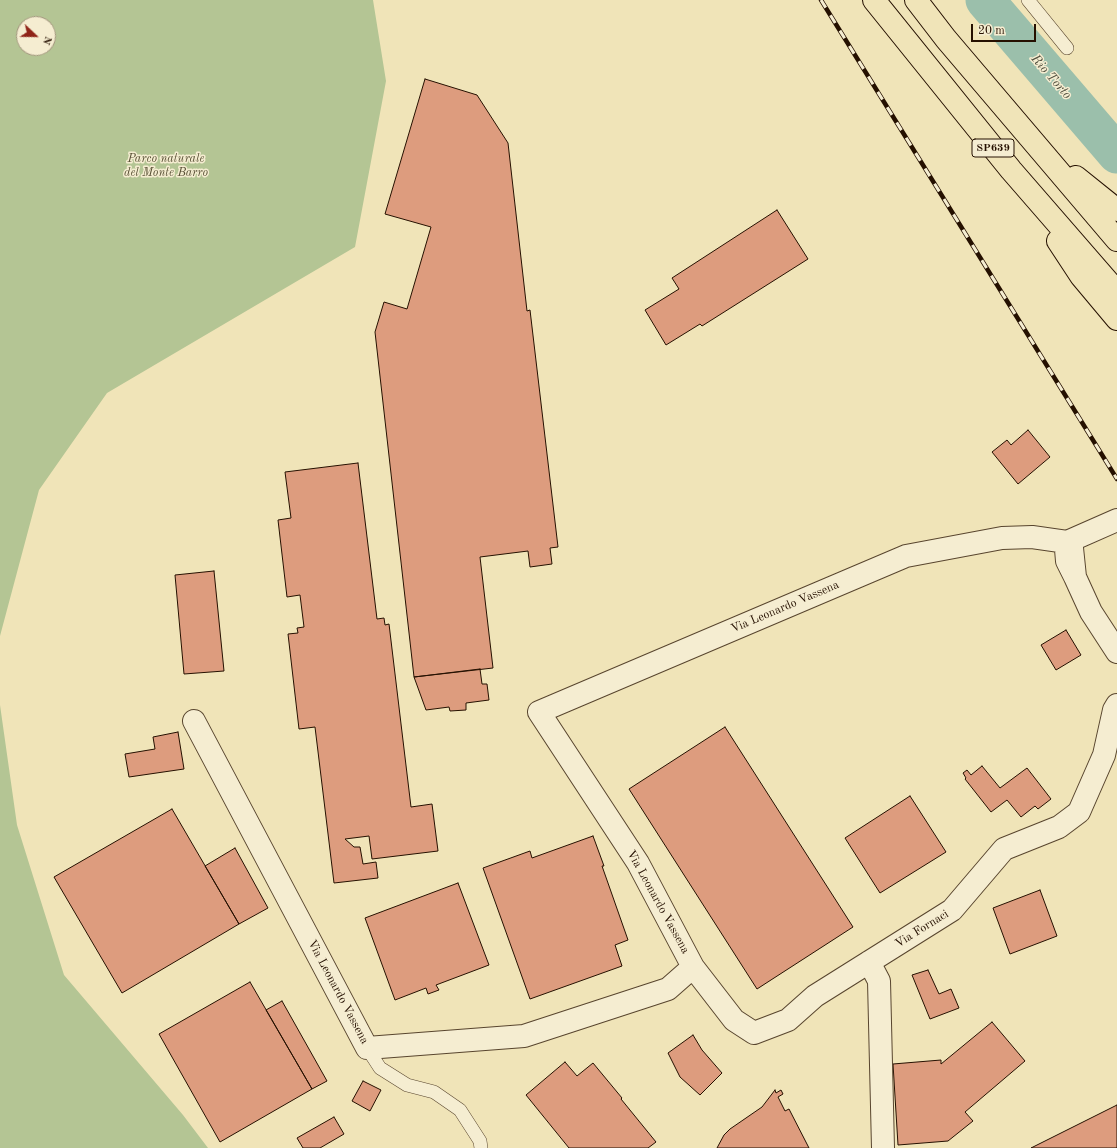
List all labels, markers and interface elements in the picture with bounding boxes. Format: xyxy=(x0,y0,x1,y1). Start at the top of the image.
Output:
north arrow xyxy=(16,16,56,56)
scale bar xyxy=(973,16,1038,42)
text: 20 m xyxy=(978,25,1005,37)
text: N xyxy=(40,34,53,46)
water label: Rio Torto xyxy=(1027,51,1075,103)
road number: SP639 xyxy=(972,139,1014,157)
park label: Parco naturale del Monte Barro xyxy=(124,152,208,180)
street label: Via Leonardo Vassena xyxy=(729,578,841,636)
street label: Via Leonardo Vassena xyxy=(624,848,692,956)
street label: Via Fornaci xyxy=(893,907,951,951)
street label: Via Leonardo Vassena xyxy=(304,937,372,1047)

